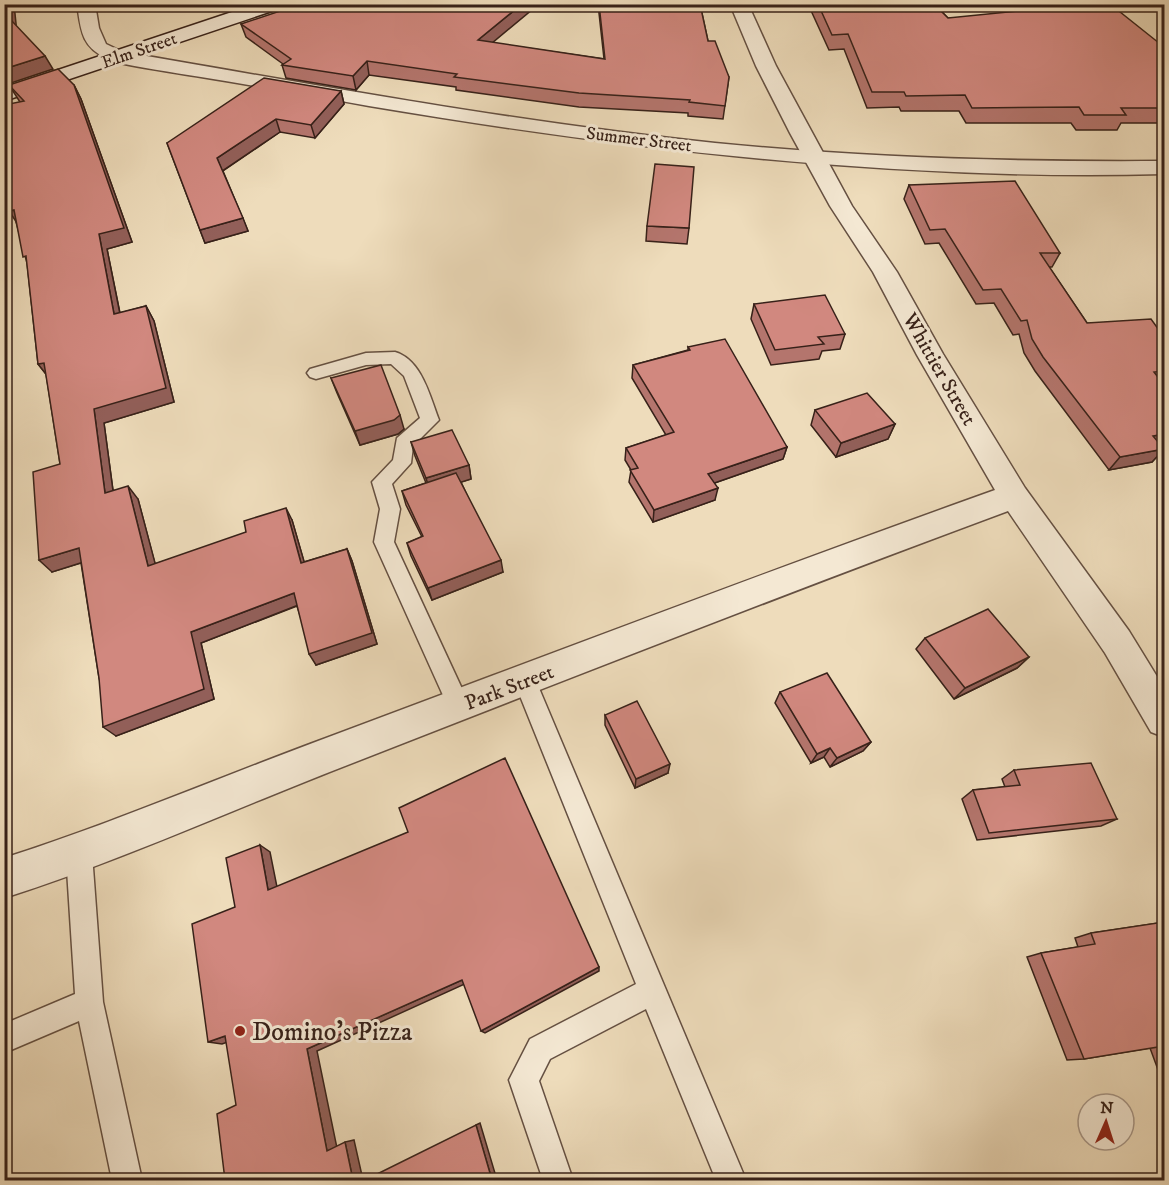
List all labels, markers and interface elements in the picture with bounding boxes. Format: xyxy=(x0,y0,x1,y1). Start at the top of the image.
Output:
street label: Elm Street xyxy=(99,28,180,74)
street label: Summer Street xyxy=(585,123,693,157)
street label: Whittier Street xyxy=(896,308,982,431)
street label: Park Street xyxy=(461,659,558,717)
place label: Domino's Pizza xyxy=(252,1016,412,1049)
marker: Domino's Pizza xyxy=(233,1024,247,1038)
north arrow xyxy=(1076,1092,1136,1152)
text: N xyxy=(1100,1098,1114,1118)

